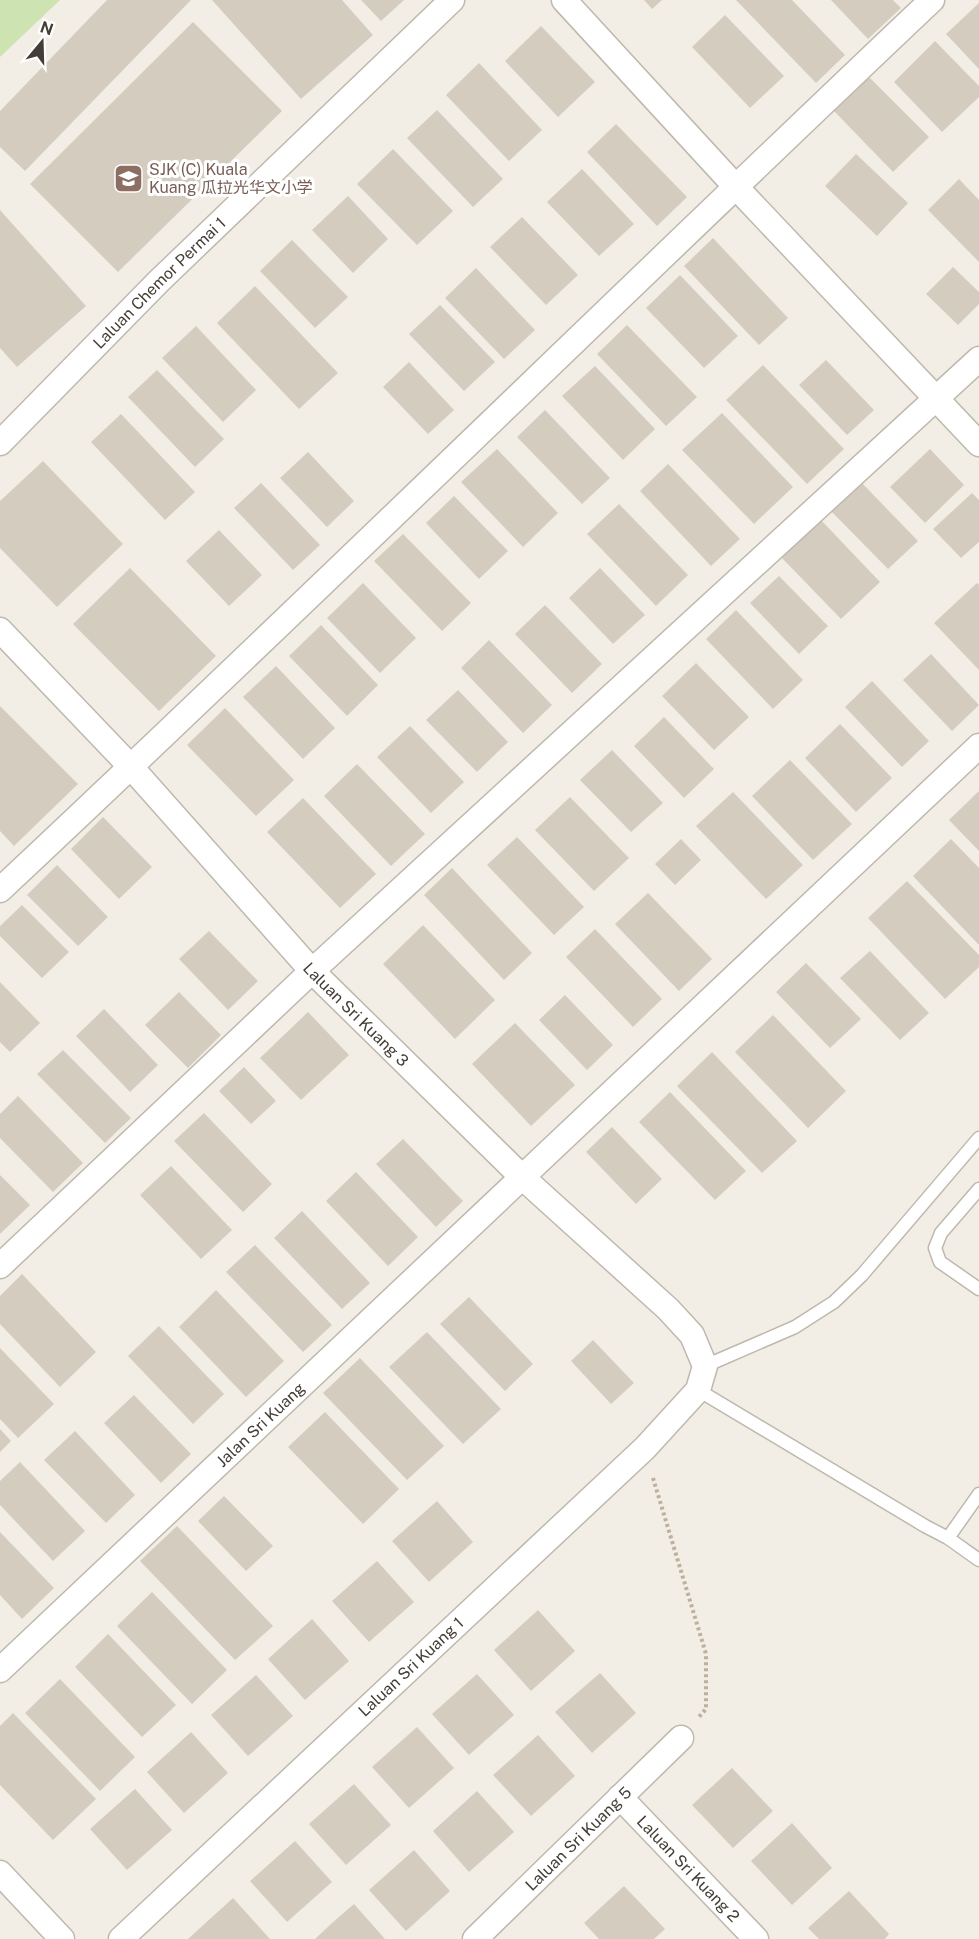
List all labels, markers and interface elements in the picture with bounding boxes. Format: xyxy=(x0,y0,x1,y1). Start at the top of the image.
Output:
north arrow xyxy=(12,12,72,72)
text: N xyxy=(38,17,56,39)
place label: SJK (C) Kuala Kuang 瓜拉光华文小学 xyxy=(149,160,313,197)
school or university icon: SJK (C) Kuala Kuang 瓜拉光华文小学 xyxy=(112,162,144,194)
street label: Laluan Chemor Permai 1 xyxy=(89,213,229,352)
street label: Laluan Sri Kuang 3 xyxy=(299,958,413,1070)
street label: Jalan Sri Kuang xyxy=(212,1378,309,1470)
street label: Laluan Sri Kuang 1 xyxy=(355,1613,467,1721)
street label: Laluan Sri Kuang 5 xyxy=(521,1783,635,1894)
street label: Laluan Sri Kuang 2 xyxy=(633,1811,744,1926)

